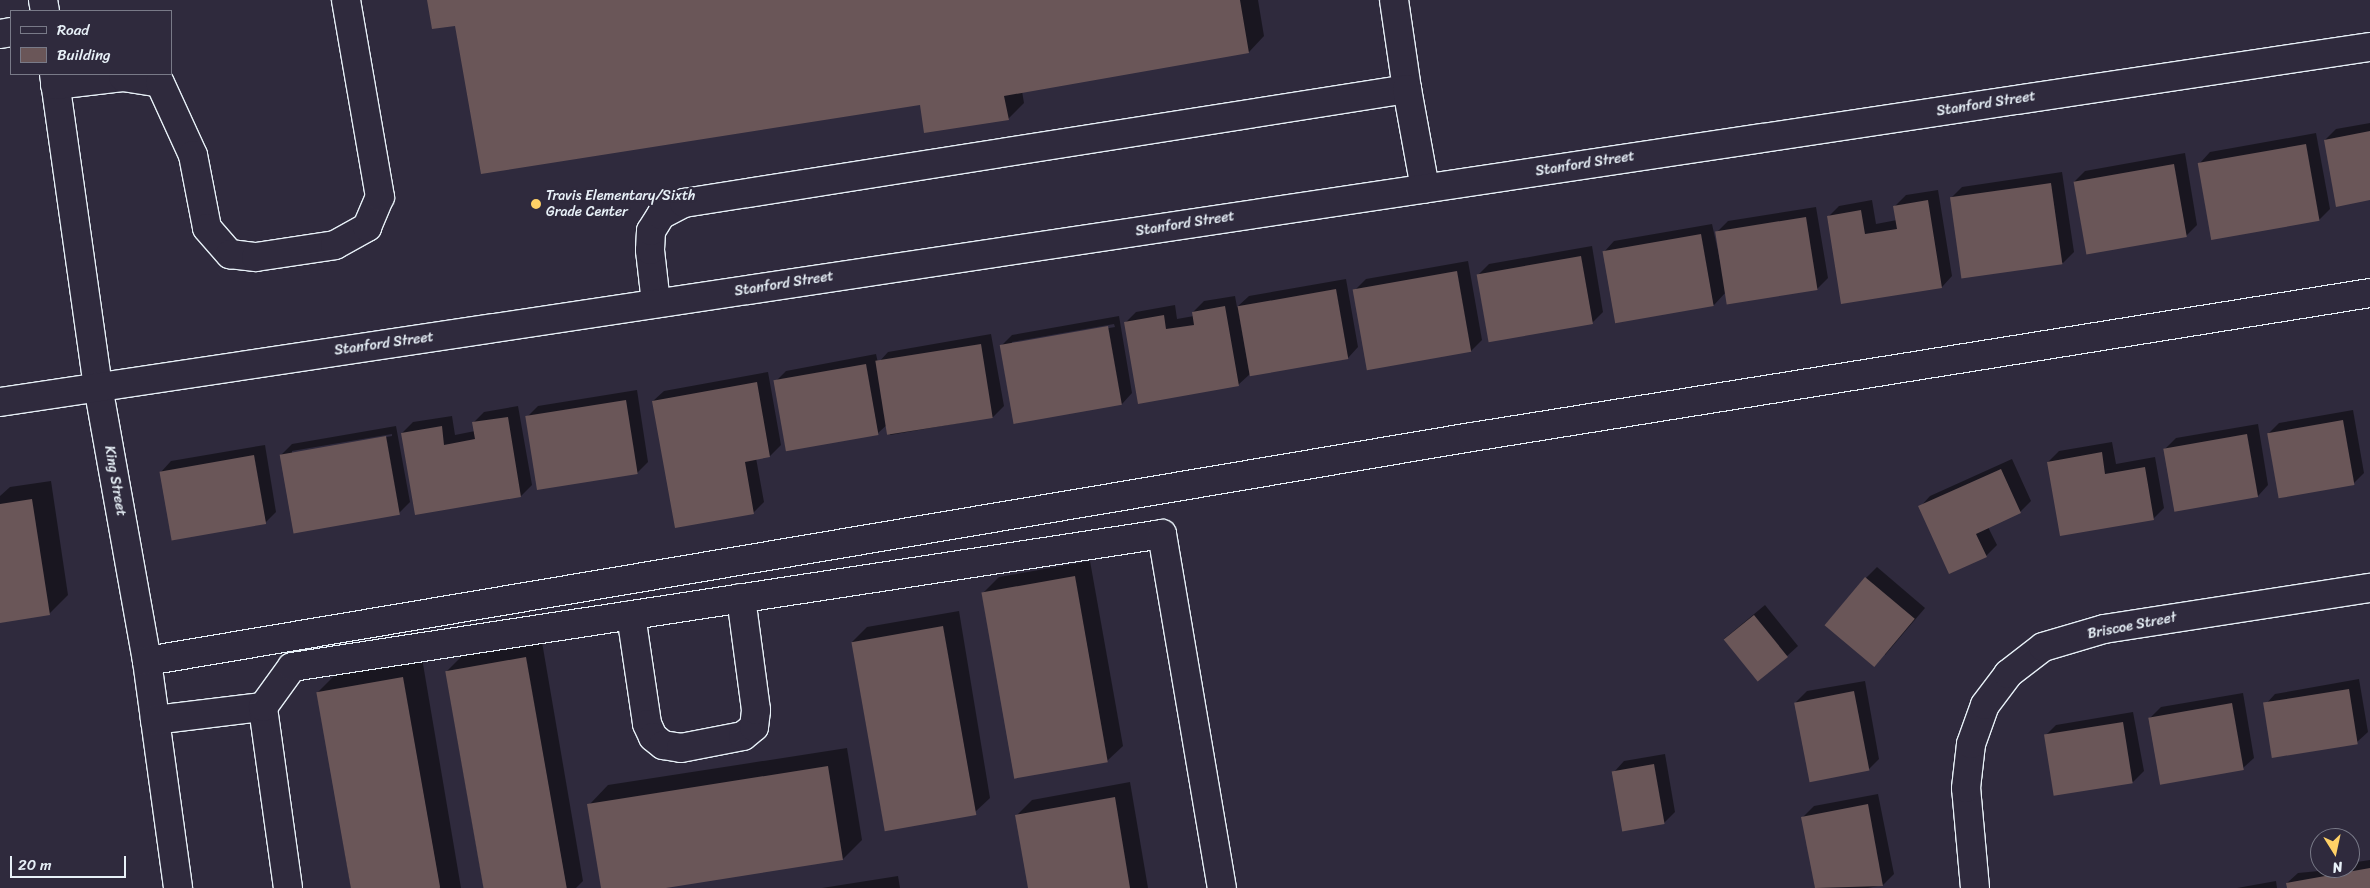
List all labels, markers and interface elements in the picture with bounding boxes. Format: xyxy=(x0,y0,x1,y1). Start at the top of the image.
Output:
legend xyxy=(10,10,172,75)
text: Road xyxy=(57,17,89,43)
text: Building xyxy=(57,42,111,68)
street label: Stanford Street xyxy=(1935,88,2037,120)
street label: Stanford Street xyxy=(1534,148,1636,180)
place label: Travis Elementary/Sixth Grade Center xyxy=(546,188,696,220)
marker: Travis Elementary/Sixth Grade Center xyxy=(530,198,542,210)
street label: Stanford Street xyxy=(1134,208,1236,240)
street label: Stanford Street xyxy=(733,268,835,300)
street label: Stanford Street xyxy=(333,329,435,359)
street label: King Street xyxy=(101,444,129,518)
street label: Briscoe Street xyxy=(2086,609,2178,643)
north arrow xyxy=(2310,828,2360,878)
scale bar xyxy=(12,846,129,878)
text: 20 m xyxy=(18,852,52,878)
text: N xyxy=(2331,854,2344,880)

